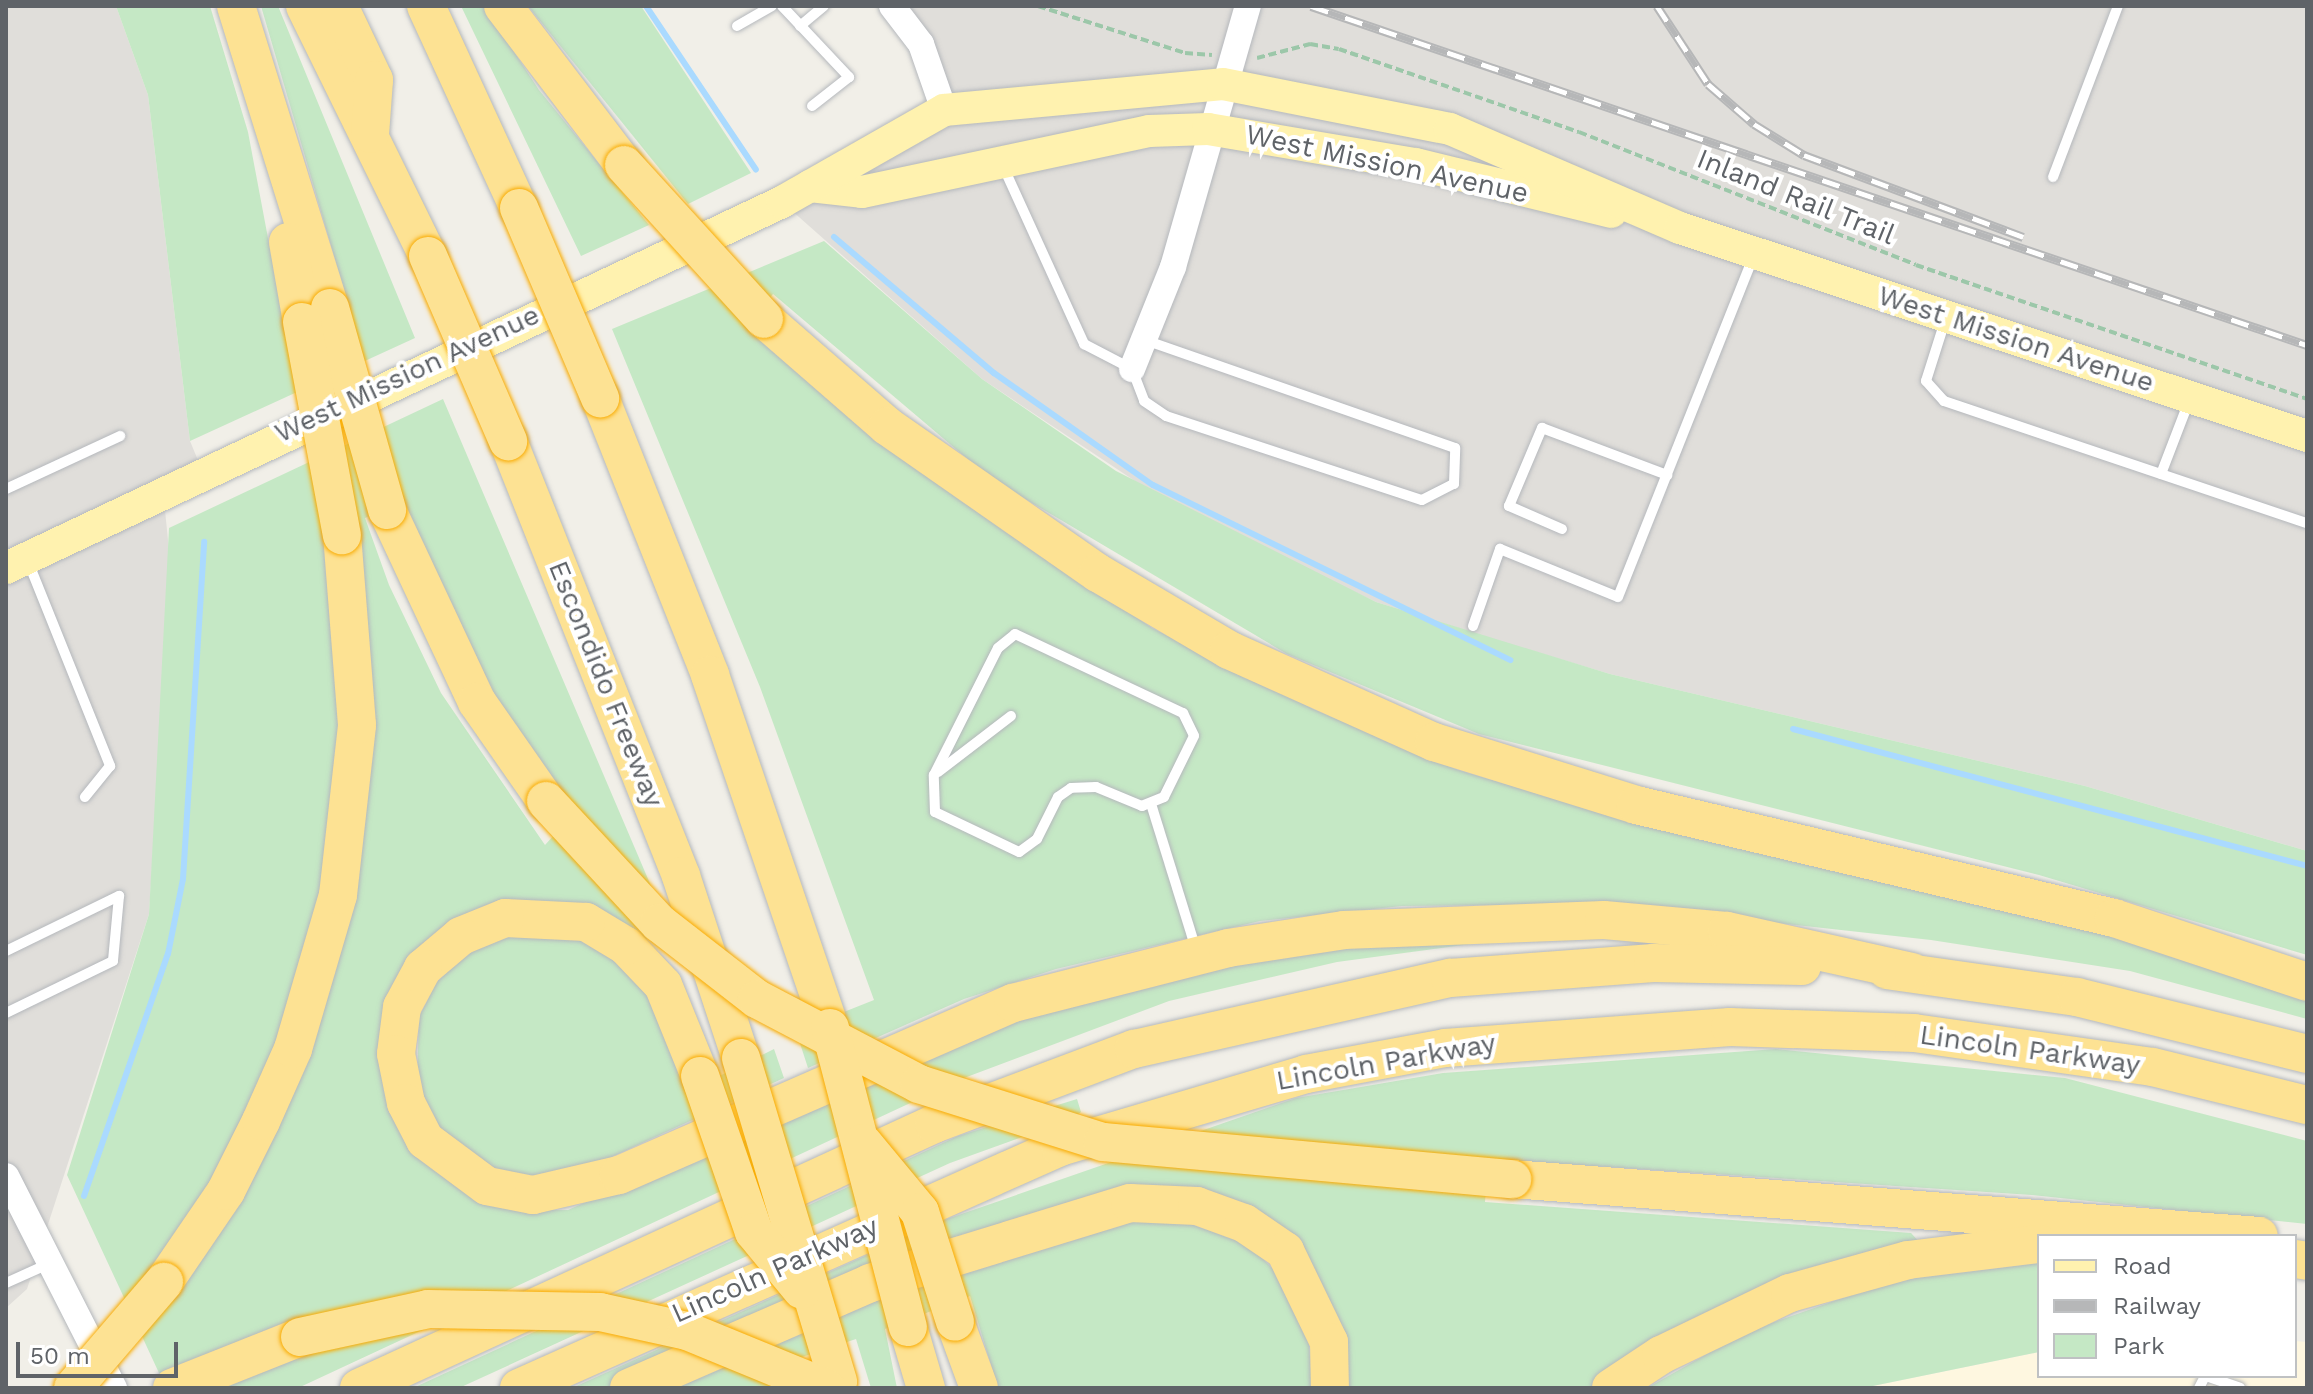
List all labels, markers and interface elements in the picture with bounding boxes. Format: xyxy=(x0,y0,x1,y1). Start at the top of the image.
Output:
street label: West Mission Avenue xyxy=(1242,118,1532,210)
street label: Inland Rail Trail xyxy=(1691,142,1901,252)
street label: West Mission Avenue xyxy=(1873,278,2159,400)
street label: West Mission Avenue xyxy=(269,298,545,450)
street label: Escondido Freeway xyxy=(541,556,671,812)
street label: Lincoln Parkway xyxy=(1918,1018,2142,1082)
street label: Lincoln Parkway xyxy=(1274,1026,1498,1098)
street label: Lincoln Parkway xyxy=(667,1209,883,1331)
legend xyxy=(2037,1234,2297,1378)
text: Road xyxy=(2113,1252,2172,1280)
text: Railway xyxy=(2113,1292,2201,1320)
scale bar xyxy=(20,1326,182,1376)
text: Park xyxy=(2113,1332,2165,1360)
text: 50 m xyxy=(30,1342,90,1370)

